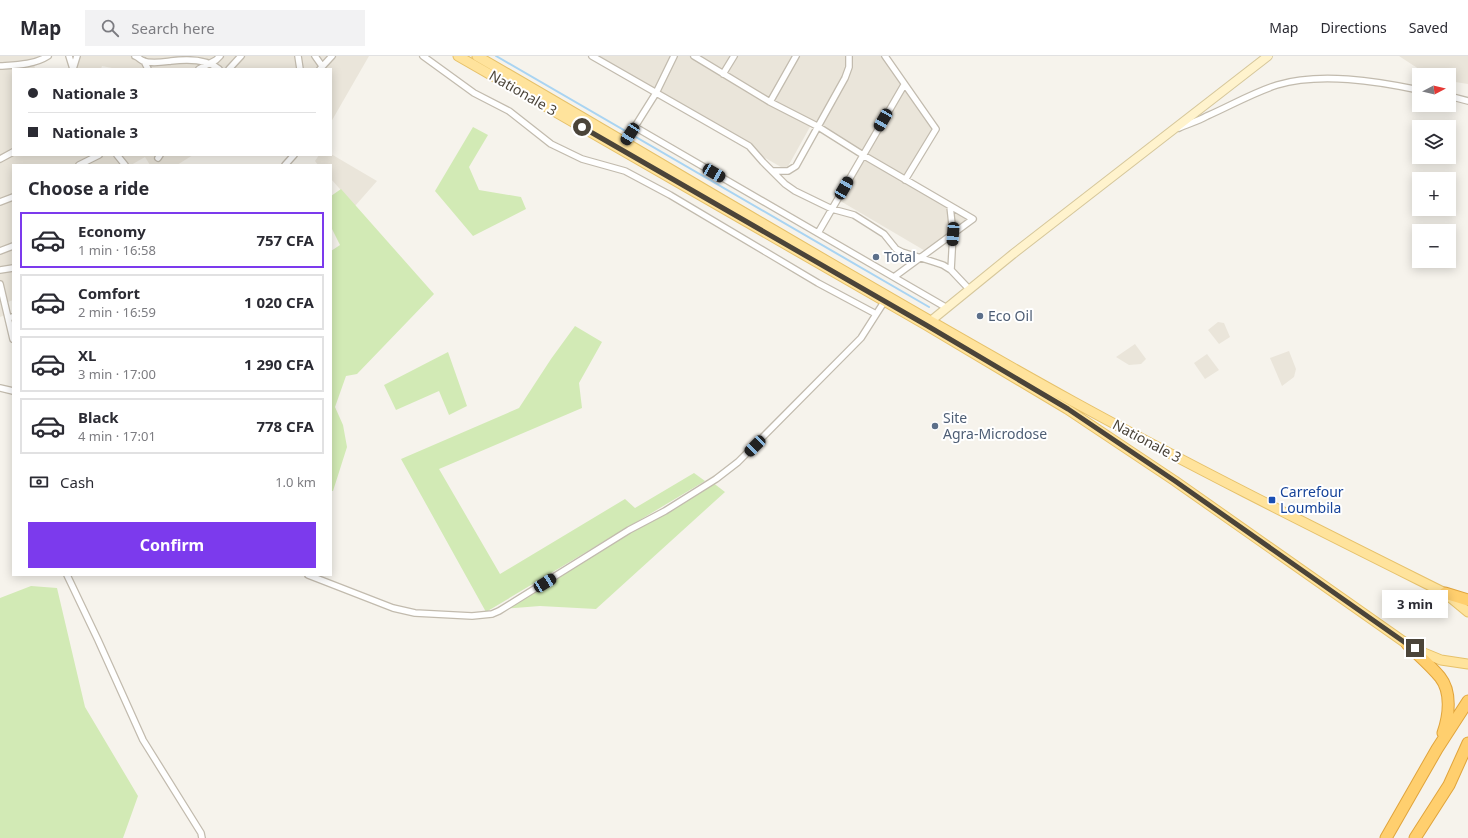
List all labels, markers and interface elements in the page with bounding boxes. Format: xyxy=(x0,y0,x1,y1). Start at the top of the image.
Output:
search box xyxy=(85,10,365,46)
text: Map xyxy=(20,15,61,41)
icon: search xyxy=(99,17,121,39)
text: Search here xyxy=(131,18,215,38)
text: Map xyxy=(1269,18,1298,37)
text: Directions xyxy=(1320,18,1387,37)
text: Saved xyxy=(1409,18,1448,37)
street label: Nationale 3 xyxy=(486,66,561,120)
north arrow xyxy=(1412,68,1456,112)
map controls xyxy=(1412,68,1456,268)
text: Nationale 3 xyxy=(52,83,138,103)
car xyxy=(872,107,894,133)
route start xyxy=(573,118,591,136)
button: layers xyxy=(1412,120,1456,164)
car xyxy=(618,121,642,147)
text: Nationale 3 xyxy=(52,122,138,142)
car xyxy=(701,162,727,184)
button: + xyxy=(1412,172,1456,216)
car xyxy=(833,175,855,201)
text: Choose a ride xyxy=(28,176,149,200)
text: Economy xyxy=(78,221,146,241)
icon: car xyxy=(30,222,66,258)
car xyxy=(946,222,960,246)
button: − xyxy=(1412,224,1456,268)
text: 757 CFA xyxy=(256,230,314,250)
text: 1 min · 16:58 xyxy=(78,241,156,259)
place label: Total xyxy=(884,247,916,266)
marker: Total xyxy=(871,252,881,262)
text: Comfort xyxy=(78,283,140,303)
icon: car xyxy=(30,284,66,320)
text: 1 020 CFA xyxy=(244,292,314,312)
text: 2 min · 16:59 xyxy=(78,303,156,321)
place label: Eco Oil xyxy=(988,306,1033,325)
marker: Eco Oil xyxy=(975,311,985,321)
text: XL xyxy=(78,345,96,365)
icon: car xyxy=(30,346,66,382)
text: 1 290 CFA xyxy=(244,354,314,374)
text: 3 min · 17:00 xyxy=(78,365,156,383)
text: Black xyxy=(78,407,118,427)
icon: car xyxy=(30,408,66,444)
place label: Site Agra-Microdose xyxy=(943,408,1047,443)
street label: Nationale 3 xyxy=(1110,414,1185,467)
text: 778 CFA xyxy=(256,416,314,436)
marker: Site Agra-Microdose xyxy=(930,421,940,431)
text: 4 min · 17:01 xyxy=(78,427,156,445)
car xyxy=(742,433,768,459)
icon: cash xyxy=(28,471,50,493)
text: Cash xyxy=(60,472,94,492)
text: 1.0 km xyxy=(275,473,316,491)
place label: Carrefour Loumbila xyxy=(1280,482,1344,517)
marker: Carrefour Loumbila xyxy=(1267,495,1277,505)
button: Confirm xyxy=(28,522,316,568)
car xyxy=(532,572,558,594)
callout: 3 min xyxy=(1382,590,1448,618)
text: 3 min xyxy=(1397,595,1433,613)
route end xyxy=(1406,639,1424,657)

